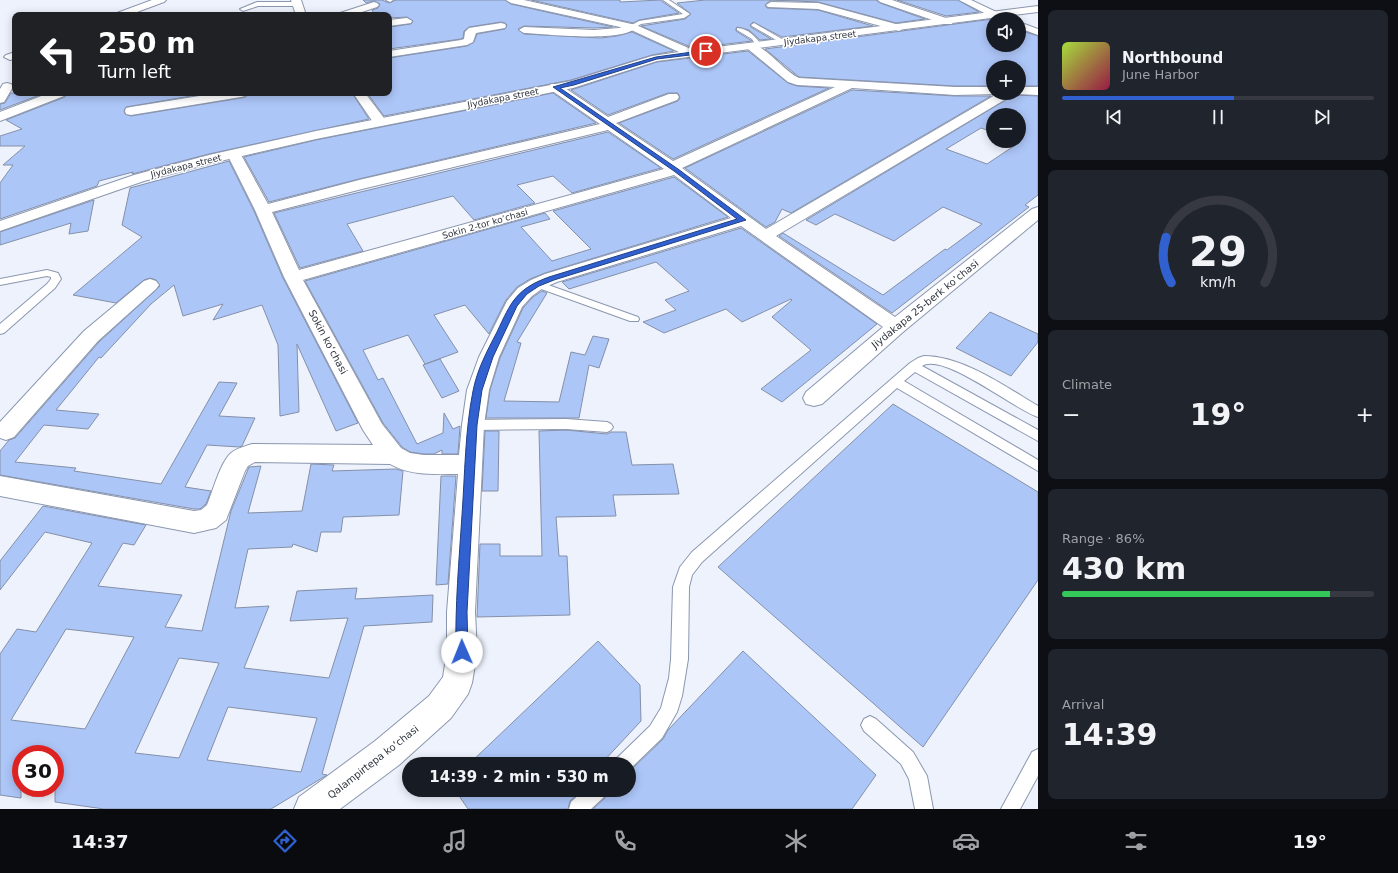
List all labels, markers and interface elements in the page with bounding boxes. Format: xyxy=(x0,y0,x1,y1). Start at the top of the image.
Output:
map controls xyxy=(986,12,1026,148)
button: sound xyxy=(986,12,1026,52)
text: 250 m xyxy=(98,27,195,60)
icon: left xyxy=(32,28,84,80)
street label: Jiydakapa street xyxy=(782,29,857,48)
pin xyxy=(689,34,723,68)
icon: arrive xyxy=(695,40,717,62)
text: Northbound xyxy=(1122,49,1223,67)
button: + xyxy=(986,60,1026,100)
text: Turn left xyxy=(98,61,171,82)
text: June Harbor xyxy=(1122,67,1199,82)
street label: Jiydakapa street xyxy=(465,86,540,110)
icon: previous xyxy=(1103,106,1125,128)
icon: pause xyxy=(1207,106,1229,128)
icon: next xyxy=(1311,106,1333,128)
button: − xyxy=(986,108,1026,148)
street label: Jiydakapa street xyxy=(149,152,223,180)
street label: Sokin 2-tor koʼchasi xyxy=(441,207,529,241)
text: 29 xyxy=(1189,226,1247,275)
street label: Jiydakapa 25-berk koʼchasi xyxy=(869,258,981,351)
text: km/h xyxy=(1200,273,1236,289)
street label: Sokin koʻchasi xyxy=(306,308,350,376)
text: Climate xyxy=(1062,377,1112,392)
text: 19° xyxy=(1190,397,1246,432)
text: − xyxy=(1062,402,1080,427)
text: + xyxy=(1356,402,1374,427)
text: Range · 86% xyxy=(1062,531,1145,546)
text: 430 km xyxy=(1062,551,1186,586)
position arrow xyxy=(441,631,483,673)
text: Arrival xyxy=(1062,697,1104,712)
text: 14:39 xyxy=(1062,717,1158,752)
street label: Qalampirtepa koʻchasi xyxy=(325,723,421,801)
speed limit sign: 30 xyxy=(12,745,64,797)
text: 14:39 · 2 min · 530 m xyxy=(429,768,609,786)
icon: directions xyxy=(271,827,299,855)
icon: music xyxy=(441,827,469,855)
icon: phone xyxy=(611,827,639,855)
icon: climate xyxy=(782,827,810,855)
icon: car xyxy=(952,827,980,855)
icon: filters xyxy=(1122,827,1150,855)
text: 14:37 xyxy=(71,831,128,852)
text: 19° xyxy=(1293,831,1327,852)

